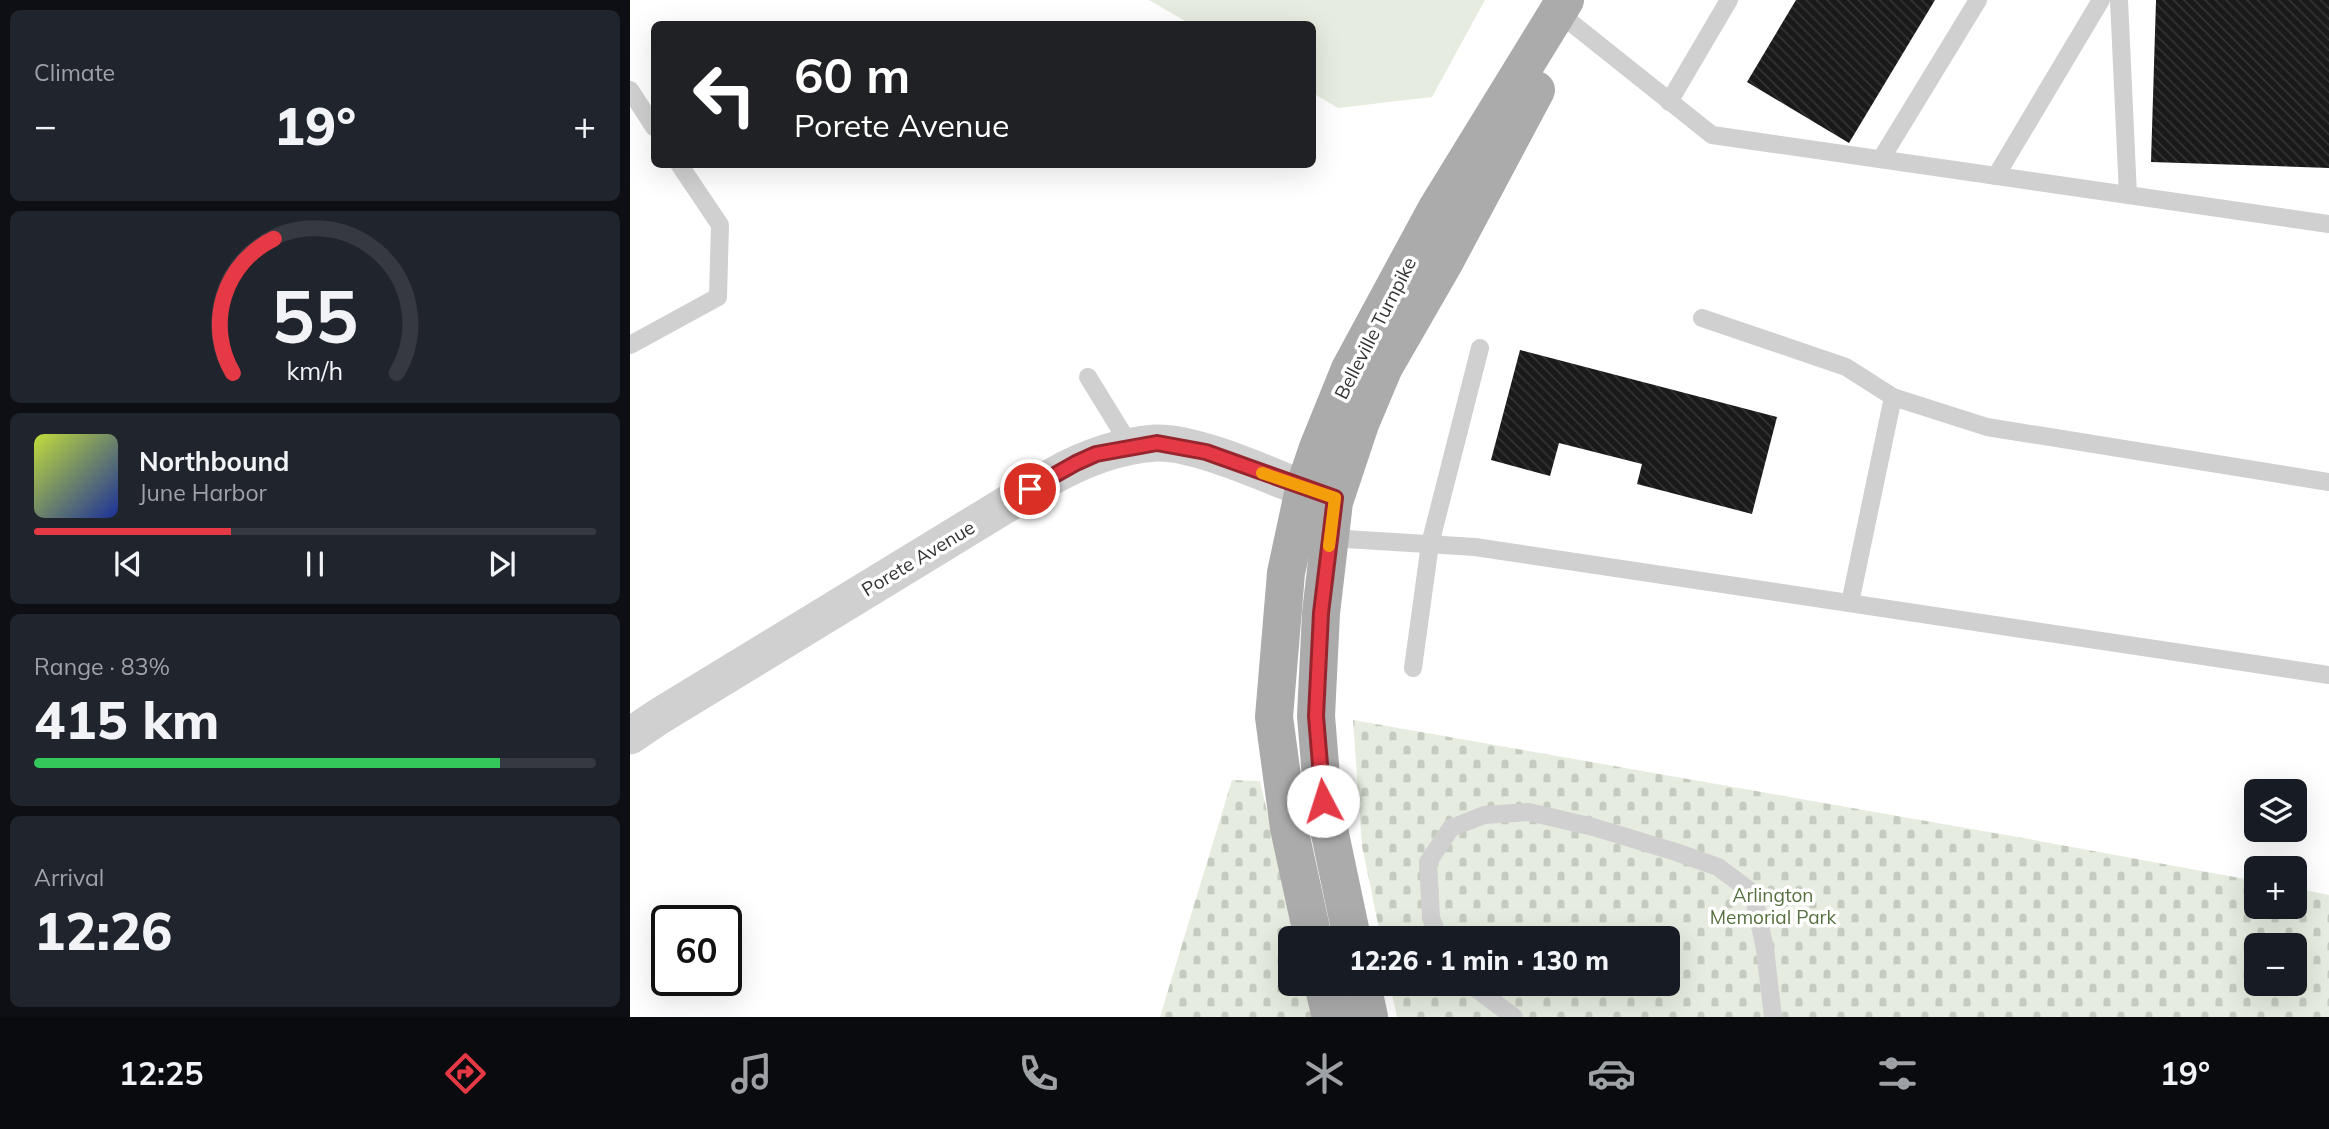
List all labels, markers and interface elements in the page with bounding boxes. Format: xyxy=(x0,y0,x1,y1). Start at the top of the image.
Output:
text: 60 m xyxy=(794,44,910,105)
icon: left xyxy=(679,49,770,140)
text: Climate xyxy=(34,58,115,87)
text: 19° xyxy=(274,93,356,158)
text: − xyxy=(34,101,57,149)
text: + xyxy=(573,101,596,149)
text: Porete Avenue xyxy=(794,105,1009,145)
street label: Belleville Turnpike xyxy=(1329,253,1421,403)
text: 55 xyxy=(271,271,359,362)
text: km/h xyxy=(287,355,343,386)
text: Northbound xyxy=(139,445,289,478)
pin xyxy=(1000,459,1060,519)
icon: arrive xyxy=(1011,470,1049,508)
text: June Harbor xyxy=(139,478,267,507)
street label: Porete Avenue xyxy=(857,515,979,601)
icon: previous xyxy=(109,545,147,583)
icon: pause xyxy=(296,545,334,583)
icon: next xyxy=(483,545,521,583)
text: Range · 83% xyxy=(34,652,170,681)
text: 415 km xyxy=(34,687,219,752)
position arrow xyxy=(1286,764,1360,838)
map controls xyxy=(2244,779,2307,996)
button: layers xyxy=(2244,779,2307,842)
button: + xyxy=(2244,856,2307,919)
text: Arrival xyxy=(34,863,104,892)
park label: Arlington Memorial Park xyxy=(1710,883,1836,929)
text: 12:26 xyxy=(34,898,172,963)
speed limit sign: 60 xyxy=(651,905,742,996)
button: − xyxy=(2244,933,2307,996)
text: 12:26 · 1 min · 130 m xyxy=(1349,944,1609,977)
icon: directions xyxy=(441,1049,490,1098)
icon: music xyxy=(727,1049,776,1098)
icon: phone xyxy=(1014,1049,1063,1098)
icon: climate xyxy=(1300,1049,1349,1098)
icon: car xyxy=(1587,1049,1636,1098)
icon: filters xyxy=(1873,1049,1922,1098)
text: 12:25 xyxy=(119,1053,203,1093)
text: 19° xyxy=(2160,1053,2210,1093)

